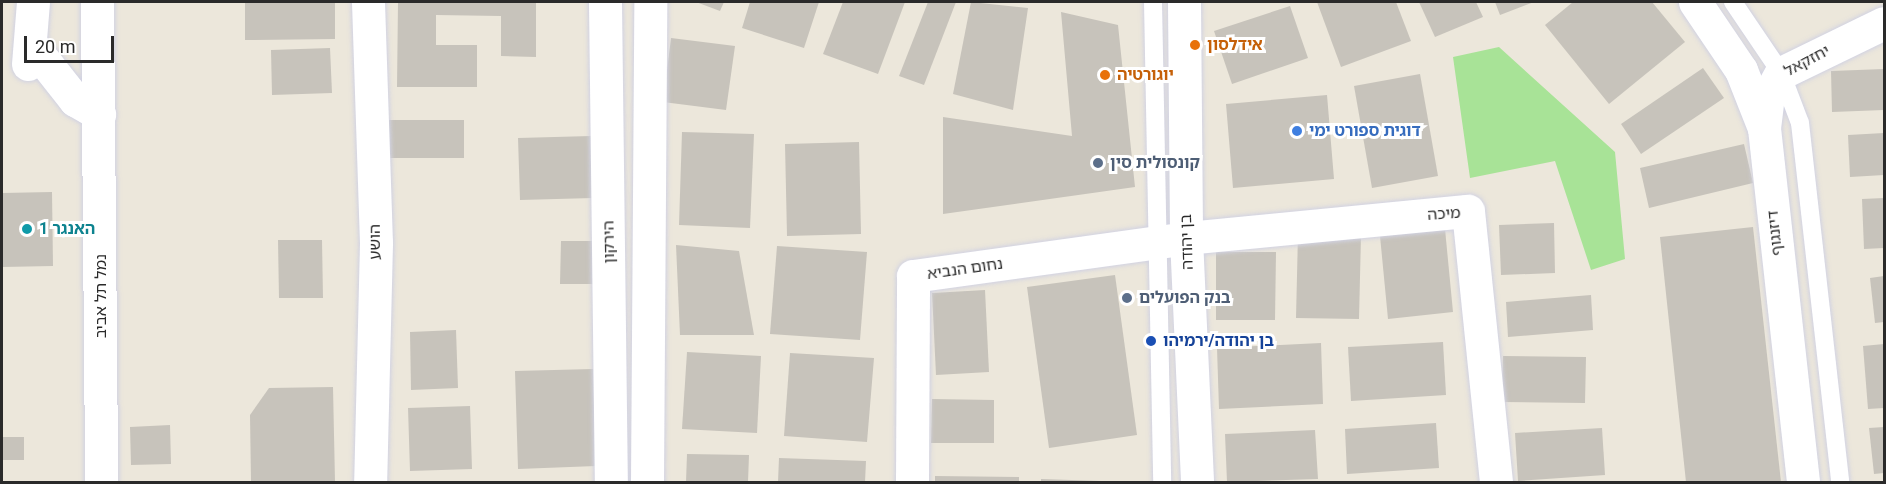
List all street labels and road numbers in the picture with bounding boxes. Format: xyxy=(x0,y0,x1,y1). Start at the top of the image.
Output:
street label: יחזקאל xyxy=(1781,41,1833,81)
street label: מיכה xyxy=(1427,203,1461,225)
street label: דיזנגוף xyxy=(1763,209,1787,257)
street label: בן יהודה xyxy=(1176,214,1198,270)
street label: הירקון xyxy=(599,220,619,264)
street label: הושע xyxy=(365,224,385,260)
street label: נמל תל אביב xyxy=(91,254,111,338)
street label: נחום הנביא xyxy=(926,254,1004,284)

